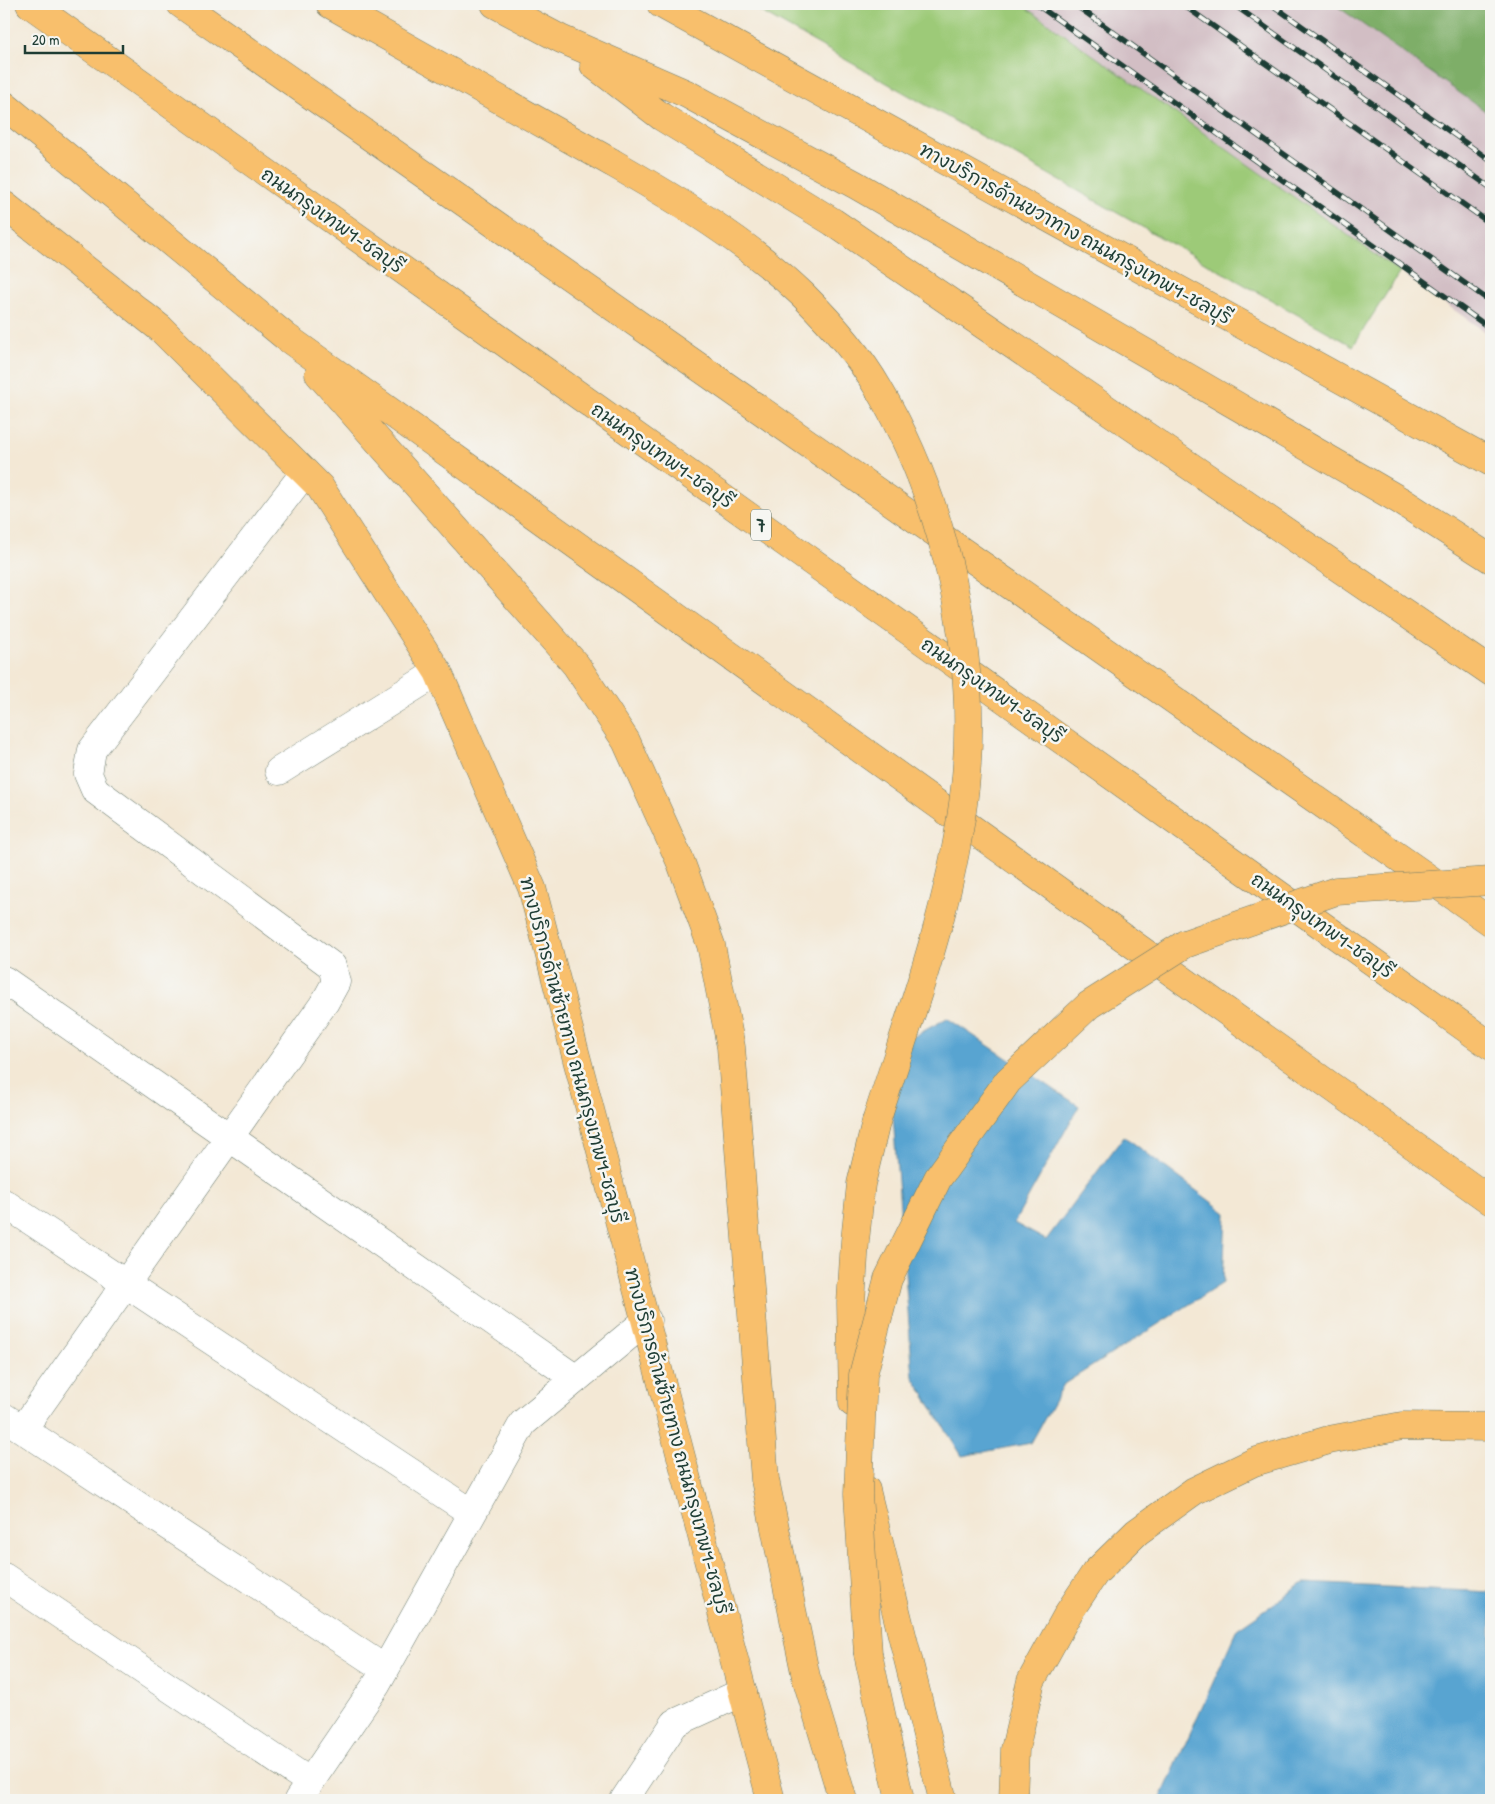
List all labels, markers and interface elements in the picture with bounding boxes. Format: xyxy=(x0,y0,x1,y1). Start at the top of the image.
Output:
scale bar xyxy=(25,22,122,54)
text: 20 m xyxy=(32,29,59,50)
street label: ทางบริการด้านขวาทาง ถนนกรุงเทพฯ-ชลบุรี xyxy=(914,136,1237,332)
street label: ถนนกรุงเทพฯ-ชลบุรี xyxy=(255,161,410,281)
street label: ถนนกรุงเทพฯ-ชลบุรี xyxy=(585,396,740,516)
road number: 7 xyxy=(751,510,771,540)
street label: ถนนกรุงเทพฯ-ชลบุรี xyxy=(915,631,1070,751)
street label: ถนนกรุงเทพฯ-ชลบุรี xyxy=(1245,866,1400,986)
street label: ทางบริการด้านซ้ายทาง ถนนกรุงเทพฯ-ชลบุรี xyxy=(512,874,632,1227)
street label: ทางบริการด้านซ้ายทาง ถนนกรุงเทพฯ-ชลบุรี xyxy=(617,1265,737,1618)

